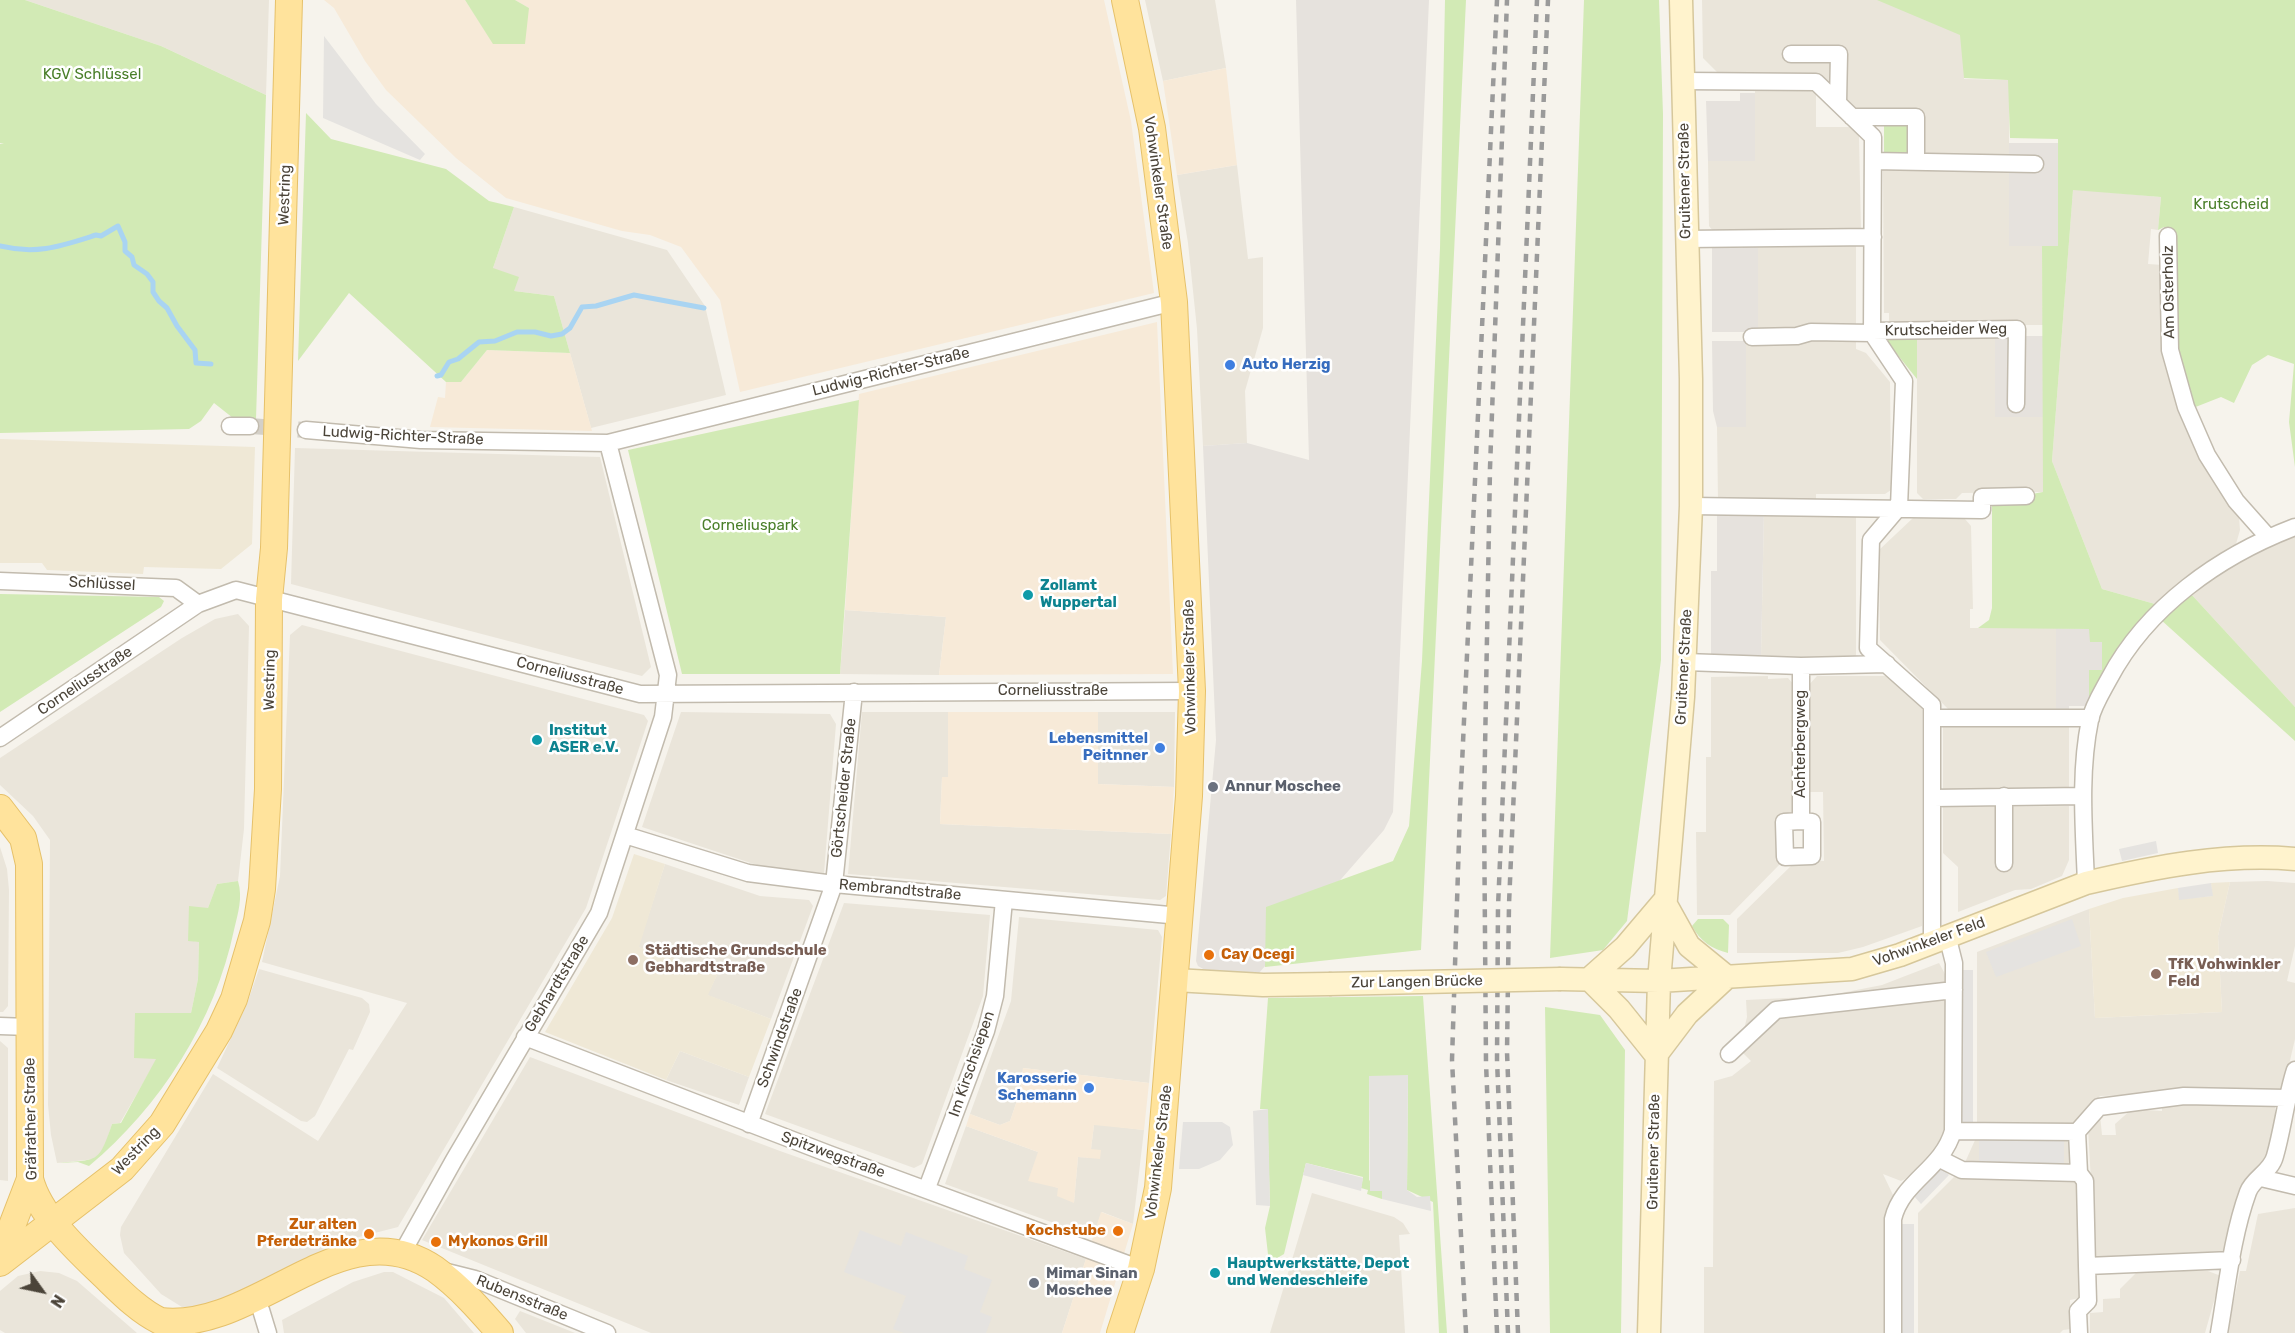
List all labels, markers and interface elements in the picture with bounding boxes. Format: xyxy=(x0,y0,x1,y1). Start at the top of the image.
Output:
park label: KGV Schlüssel xyxy=(43,66,141,84)
street label: Vohwinkeler Straße xyxy=(1140,115,1176,251)
street label: Gruitener Straße xyxy=(1675,123,1695,239)
street label: Westring xyxy=(275,164,295,226)
park label: Krutscheid xyxy=(2193,196,2269,214)
street label: Am Osterholz xyxy=(2159,245,2179,339)
street label: Krutscheider Weg xyxy=(1885,320,2007,340)
street label: Ludwig-Richter-Straße xyxy=(811,344,971,400)
place label: Auto Herzig xyxy=(1242,356,1331,374)
marker: Auto Herzig xyxy=(1223,358,1237,372)
street label: Ludwig-Richter-Straße xyxy=(322,423,484,449)
park label: Corneliuspark xyxy=(702,517,798,535)
street label: Schlüssel xyxy=(68,573,136,595)
place label: Zollamt Wuppertal xyxy=(1040,577,1117,612)
marker: Zollamt Wuppertal xyxy=(1021,588,1035,602)
street label: Vohwinkeler Straße xyxy=(1180,599,1200,735)
street label: Gruitener Straße xyxy=(1672,609,1696,725)
street label: Corneliusstraße xyxy=(34,643,136,719)
street label: Westring xyxy=(260,649,280,711)
street label: Corneliusstraße xyxy=(514,653,626,699)
street label: Corneliusstraße xyxy=(998,682,1108,700)
street label: Achterbergweg xyxy=(1792,690,1810,798)
street label: Görtscheider Straße xyxy=(828,717,860,859)
place label: Institut ASER e.V. xyxy=(549,722,619,757)
place label: Lebensmittel Peitnner xyxy=(1049,730,1148,765)
marker: Institut ASER e.V. xyxy=(530,733,544,747)
marker: Lebensmittel Peitnner xyxy=(1153,741,1167,755)
place label: Annur Moschee xyxy=(1225,778,1341,796)
marker: Annur Moschee xyxy=(1206,780,1220,794)
street label: Rembrandtstraße xyxy=(838,876,962,904)
street label: Vohwinkeler Feld xyxy=(1870,913,1988,971)
street label: Gebhardtstraße xyxy=(521,932,593,1036)
place label: Städtische Grundschule Gebhardtstraße xyxy=(645,942,827,977)
place label: Cay Ocegi xyxy=(1221,946,1295,964)
marker: Cay Ocegi xyxy=(1202,948,1216,962)
marker: Städtische Grundschule Gebhardtstraße xyxy=(626,953,640,967)
place label: TfK Vohwinkler Feld xyxy=(2168,956,2280,991)
marker: TfK Vohwinkler Feld xyxy=(2149,967,2163,981)
street label: Zur Langen Brücke xyxy=(1351,972,1483,992)
street label: Schwindstraße xyxy=(754,986,806,1090)
street label: Im Kirschsiepen xyxy=(945,1009,999,1119)
street label: Gräfrather Straße xyxy=(21,1058,41,1180)
place label: Karosserie Schemann xyxy=(997,1070,1077,1105)
marker: Karosserie Schemann xyxy=(1082,1081,1096,1095)
street label: Vohwinkeler Straße xyxy=(1142,1084,1176,1220)
street label: Gruitener Straße xyxy=(1644,1094,1664,1210)
street label: Westring xyxy=(108,1123,164,1179)
street label: Spitzwegstraße xyxy=(779,1128,887,1182)
place label: Zur alten Pferdetränke xyxy=(257,1216,357,1251)
place label: Kochstube xyxy=(1025,1222,1106,1240)
marker: Kochstube xyxy=(1111,1224,1125,1238)
marker: Zur alten Pferdetränke xyxy=(362,1227,376,1241)
place label: Mykonos Grill xyxy=(448,1233,548,1251)
marker: Mykonos Grill xyxy=(429,1235,443,1249)
place label: Hauptwerkstätte, Depot und Wendeschleife xyxy=(1227,1255,1409,1290)
north arrow xyxy=(12,1261,72,1321)
place label: Mimar Sinan Moschee xyxy=(1046,1265,1138,1300)
marker: Hauptwerkstätte, Depot und Wendeschleife xyxy=(1208,1266,1222,1280)
street label: Rubensstraße xyxy=(473,1271,571,1325)
marker: Mimar Sinan Moschee xyxy=(1027,1276,1041,1290)
text: N xyxy=(46,1291,69,1311)

